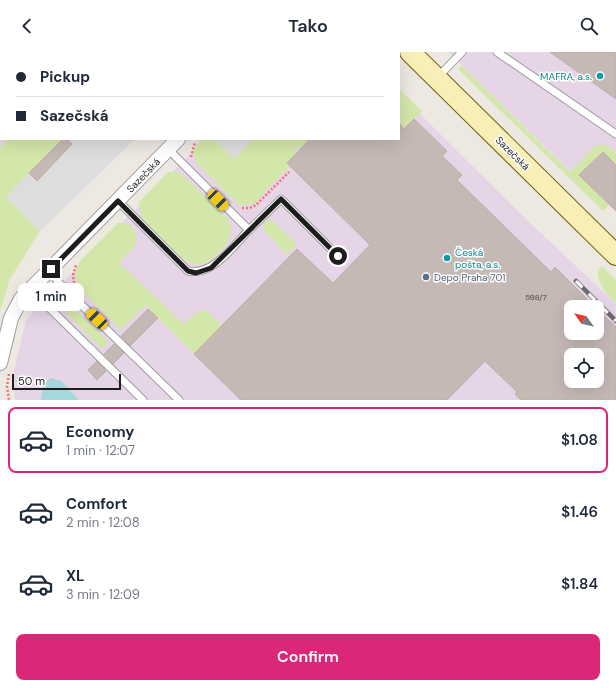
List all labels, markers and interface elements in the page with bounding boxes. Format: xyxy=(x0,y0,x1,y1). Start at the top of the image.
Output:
text: Tako xyxy=(288,14,328,38)
icon: back xyxy=(16,15,38,37)
icon: search xyxy=(578,15,600,37)
text: Pickup xyxy=(40,67,90,87)
place label: MAFRA, a.s. xyxy=(540,70,592,83)
marker: MAFRA, a.s. xyxy=(595,71,605,81)
text: Sazečská xyxy=(40,106,109,126)
street label: Sazečská xyxy=(493,134,532,173)
street label: Sazečská xyxy=(124,155,163,195)
car xyxy=(205,187,231,213)
place label: Česká pošta, a.s. xyxy=(455,246,500,271)
route start xyxy=(329,247,347,265)
marker: Česká pošta, a.s. xyxy=(442,253,452,263)
route end xyxy=(42,260,60,278)
place label: Depo Praha 701 xyxy=(434,271,505,284)
marker: Depo Praha 701 xyxy=(421,272,431,282)
callout: 1 min xyxy=(18,283,84,311)
text: 1 min xyxy=(35,288,67,305)
house number: 598/7 xyxy=(525,292,547,302)
north arrow xyxy=(564,300,604,340)
map controls xyxy=(564,300,604,388)
car xyxy=(84,306,110,332)
button: locate xyxy=(564,348,604,388)
scale bar xyxy=(12,372,121,391)
text: 50 m xyxy=(18,374,45,388)
icon: car xyxy=(18,422,54,458)
text: Economy xyxy=(66,422,134,442)
text: $1.08 xyxy=(561,430,598,450)
text: 1 min · 12:07 xyxy=(66,442,135,459)
icon: car xyxy=(18,494,54,530)
text: Comfort xyxy=(66,494,127,514)
text: $1.46 xyxy=(561,502,598,522)
text: 2 min · 12:08 xyxy=(66,514,140,531)
icon: car xyxy=(18,566,54,602)
text: XL xyxy=(66,566,84,586)
text: $1.84 xyxy=(561,574,598,594)
text: 3 min · 12:09 xyxy=(66,586,140,603)
button: Confirm xyxy=(16,634,600,680)

